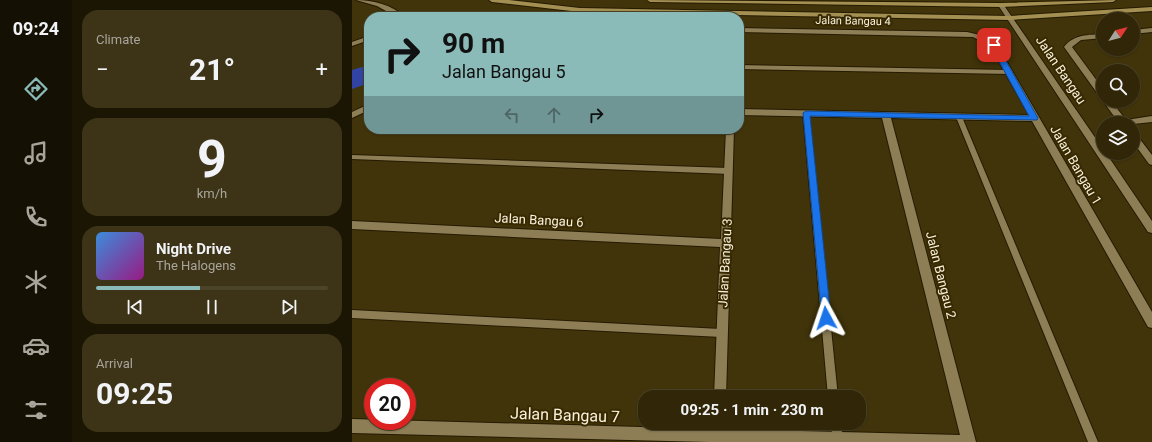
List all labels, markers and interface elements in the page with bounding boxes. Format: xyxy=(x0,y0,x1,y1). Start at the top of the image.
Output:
north arrow xyxy=(1096,12,1140,56)
map controls xyxy=(1096,12,1140,160)
street label: Jalan Bangau 4 xyxy=(815,14,891,28)
text: 09:24 xyxy=(13,18,59,39)
text: 90 m xyxy=(442,27,505,60)
icon: right xyxy=(376,28,428,80)
pin xyxy=(977,28,1011,62)
text: Climate xyxy=(96,32,140,47)
street label: Jalan Bangau xyxy=(1033,33,1089,107)
icon: arrive xyxy=(983,34,1005,56)
text: 21° xyxy=(189,52,235,87)
text: − xyxy=(96,57,109,82)
text: + xyxy=(316,57,328,82)
text: Jalan Bangau 5 xyxy=(442,61,566,82)
button: search xyxy=(1096,64,1140,108)
icon: directions xyxy=(22,75,50,103)
icon: left xyxy=(501,104,523,126)
icon: ahead xyxy=(543,104,565,126)
icon: right xyxy=(585,104,607,126)
button: layers xyxy=(1096,116,1140,160)
street label: Jalan Bangau 1 xyxy=(1047,123,1105,207)
text: 9 xyxy=(197,129,227,190)
icon: music xyxy=(22,139,50,167)
text: km/h xyxy=(197,186,227,201)
icon: phone xyxy=(22,203,50,231)
street label: Jalan Bangau 6 xyxy=(494,210,584,230)
street label: Jalan Bangau 3 xyxy=(715,218,735,308)
street label: Jalan Bangau 2 xyxy=(923,230,959,320)
text: Night Drive xyxy=(156,240,231,258)
text: The Halogens xyxy=(156,258,236,273)
icon: climate xyxy=(22,268,50,296)
icon: previous xyxy=(124,296,146,318)
icon: pause xyxy=(201,296,223,318)
icon: next xyxy=(278,296,300,318)
position arrow xyxy=(805,297,847,339)
icon: car xyxy=(22,332,50,360)
text: Arrival xyxy=(96,356,133,371)
text: 09:25 xyxy=(96,376,173,411)
speed limit sign: 20 xyxy=(364,378,416,430)
icon: filters xyxy=(22,396,50,424)
text: 09:25 · 1 min · 230 m xyxy=(681,401,823,419)
street label: Jalan Bangau 7 xyxy=(510,404,620,426)

